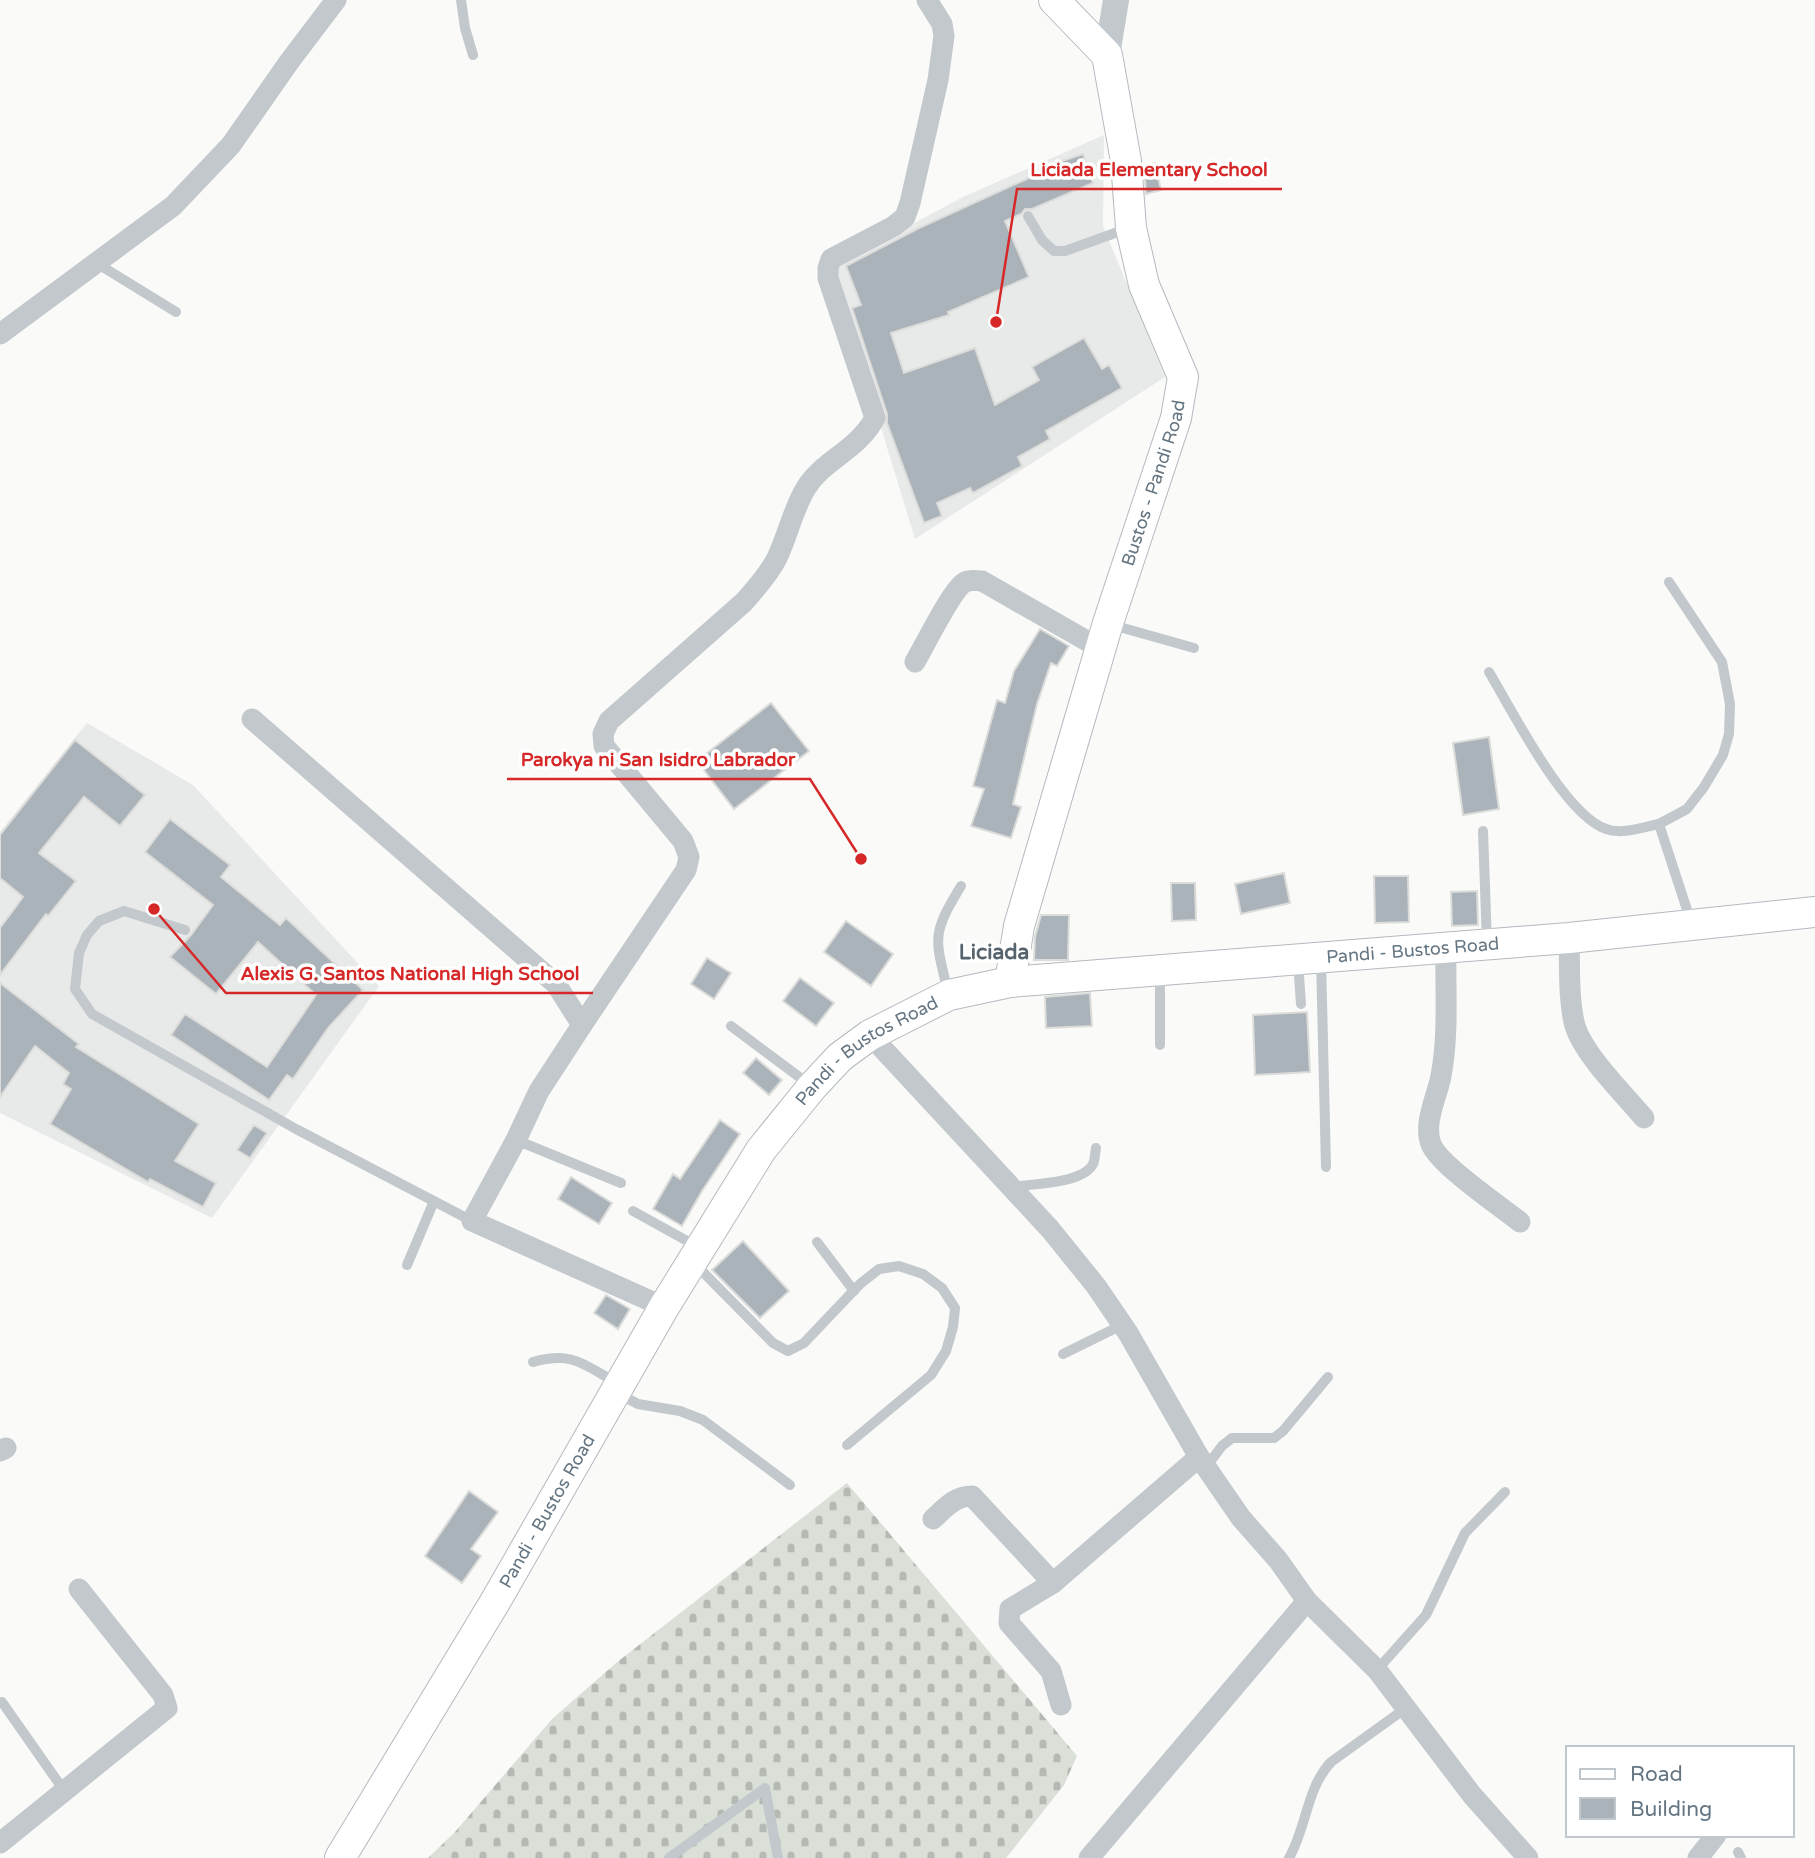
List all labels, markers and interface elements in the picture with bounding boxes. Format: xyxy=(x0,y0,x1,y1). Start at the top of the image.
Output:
callout: Liciada Elementary School xyxy=(1017,149,1282,189)
text: Liciada Elementary School xyxy=(1030,159,1268,182)
street label: Bustos - Pandi Road xyxy=(1117,398,1190,569)
callout: Parokya ni San Isidro Labrador xyxy=(507,739,810,779)
text: Parokya ni San Isidro Labrador xyxy=(521,749,796,772)
street label: Pandi - Bustos Road xyxy=(1325,933,1500,968)
district label: Liciada xyxy=(959,940,1029,965)
callout: Alexis G. Santos National High School xyxy=(226,953,593,993)
text: Alexis G. Santos National High School xyxy=(240,963,580,986)
street label: Pandi - Bustos Road xyxy=(790,991,942,1110)
street label: Pandi - Bustos Road xyxy=(494,1430,600,1592)
legend xyxy=(1566,1746,1794,1837)
text: Road xyxy=(1630,1762,1683,1787)
text: Building xyxy=(1630,1797,1712,1822)

